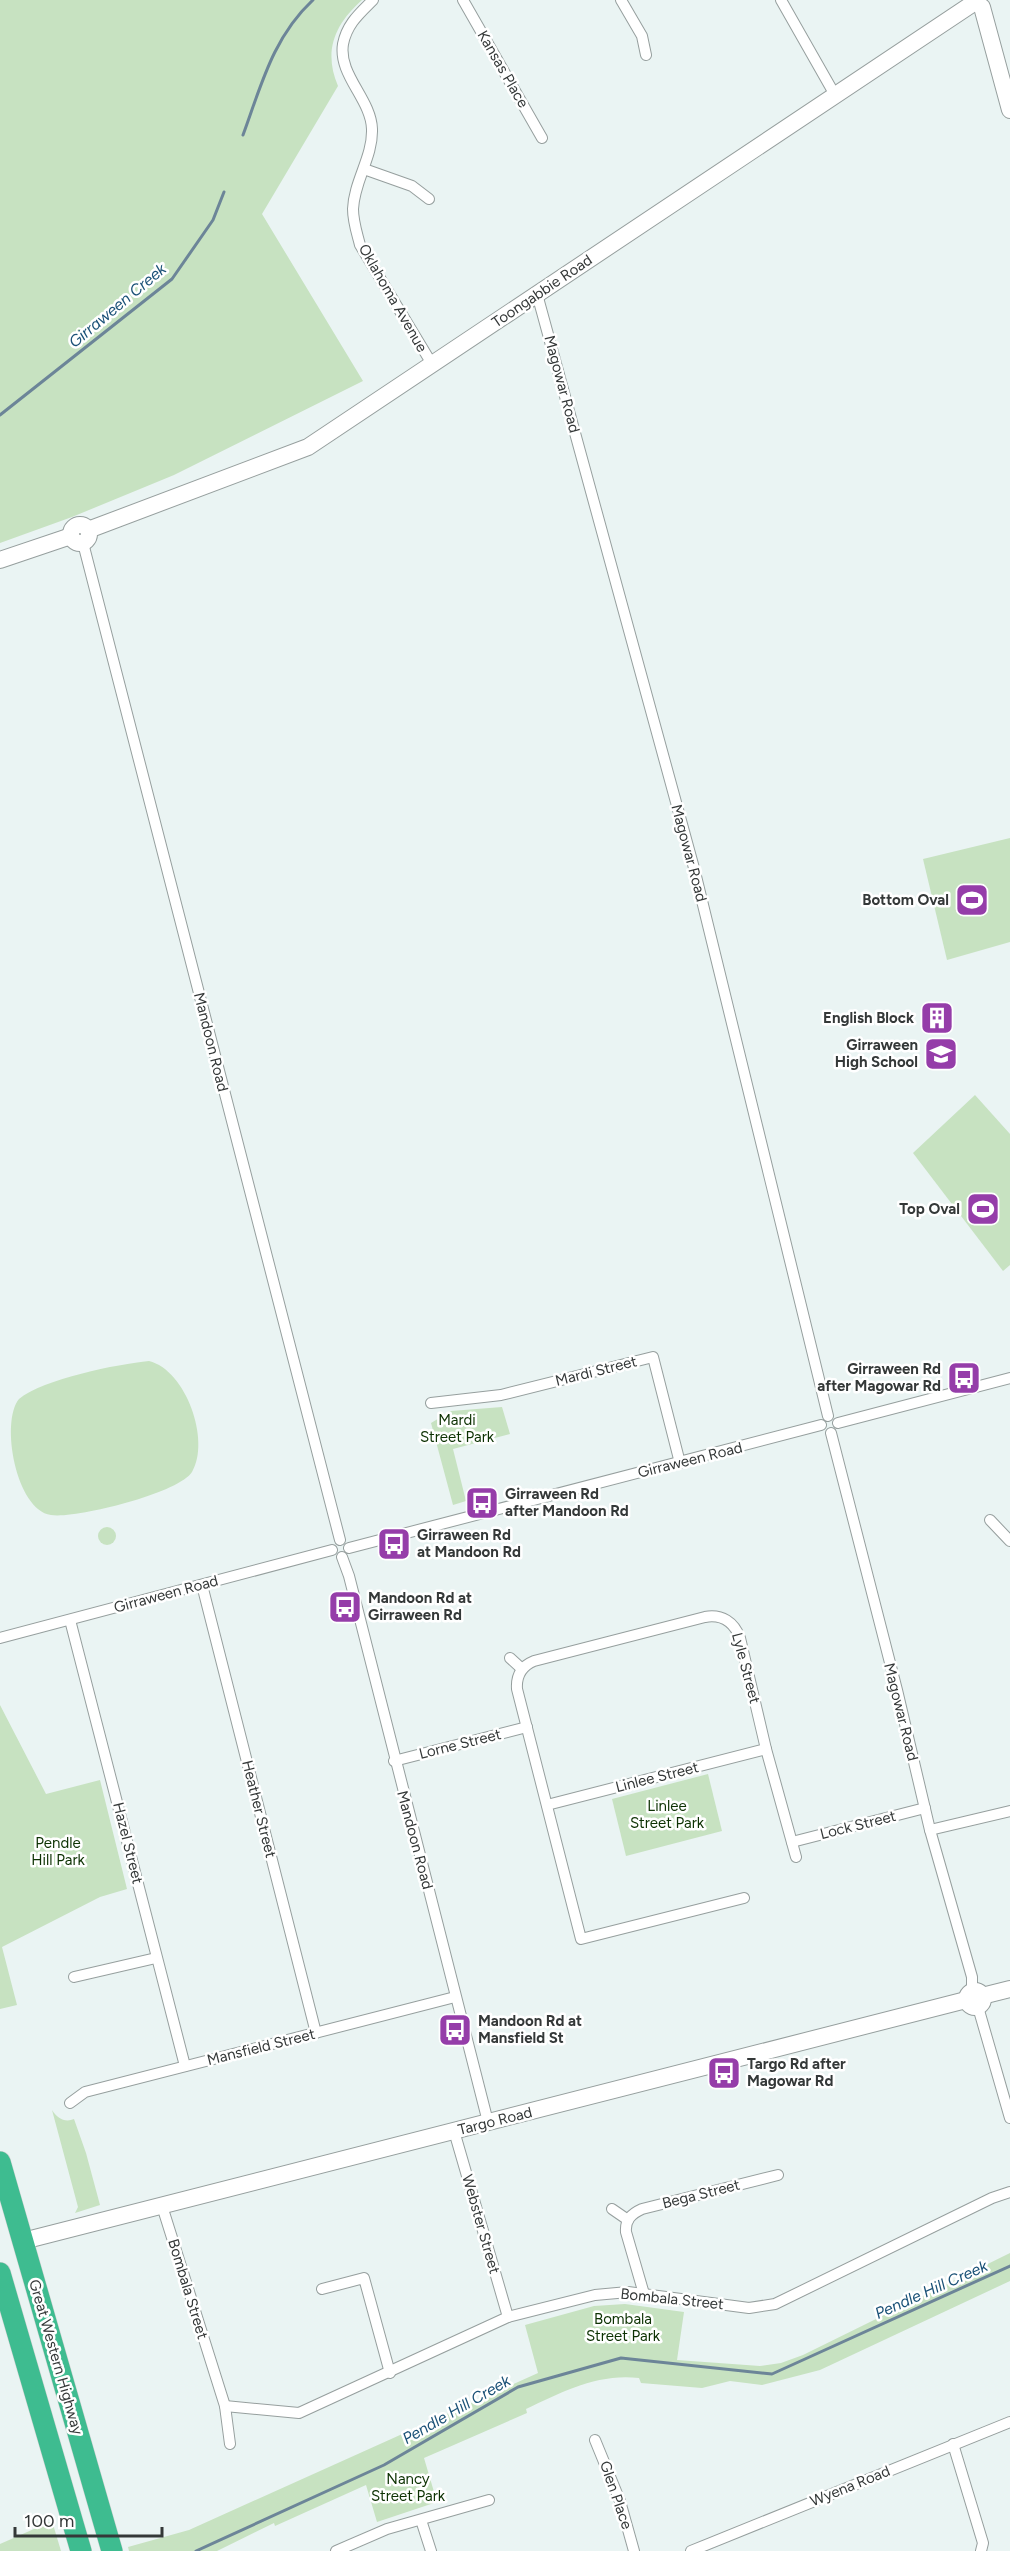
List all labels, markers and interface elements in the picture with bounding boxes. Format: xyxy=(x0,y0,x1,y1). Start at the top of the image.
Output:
street label: Kansas Place xyxy=(474,27,532,111)
street label: Oklahoma Avenue xyxy=(355,241,431,355)
street label: Toongabbie Road xyxy=(488,251,596,331)
water label: Girraween Creek xyxy=(65,258,171,352)
street label: Magowar Road xyxy=(540,333,584,435)
street label: Magowar Road xyxy=(667,802,711,904)
sports icon: Bottom Oval xyxy=(954,882,990,918)
place label: Bottom Oval xyxy=(862,891,949,909)
street label: Mandoon Road xyxy=(190,991,232,1093)
building icon: English Block xyxy=(919,1000,955,1036)
place label: English Block xyxy=(823,1009,914,1027)
place label: Girraween High School xyxy=(835,1036,918,1071)
school or university icon: Girraween High School xyxy=(923,1036,959,1072)
sports icon: Top Oval xyxy=(965,1191,1001,1227)
place label: Top Oval xyxy=(899,1200,960,1218)
street label: Mardi Street xyxy=(553,1352,639,1390)
place label: Girraween Rd after Magowar Rd xyxy=(817,1360,941,1395)
bus stop icon: Girraween Rd after Magowar Rd xyxy=(946,1360,982,1396)
park label: Mardi Street Park xyxy=(420,1411,495,1446)
street label: Girraween Road xyxy=(636,1438,744,1482)
bus stop icon: Girraween Rd after Mandoon Rd xyxy=(464,1485,500,1521)
place label: Girraween Rd after Mandoon Rd xyxy=(505,1485,629,1520)
bus stop icon: Girraween Rd at Mandoon Rd xyxy=(376,1526,412,1562)
place label: Girraween Rd at Mandoon Rd xyxy=(417,1526,521,1561)
street label: Girraween Road xyxy=(112,1571,220,1617)
bus stop icon: Mandoon Rd at Girraween Rd xyxy=(327,1589,363,1625)
place label: Mandoon Rd at Girraween Rd xyxy=(368,1589,472,1624)
street label: Lyle Street xyxy=(728,1631,764,1706)
street label: Magowar Road xyxy=(880,1661,922,1763)
street label: Lorne Street xyxy=(417,1725,503,1763)
street label: Heather Street xyxy=(238,1758,280,1860)
street label: Linlee Street xyxy=(614,1758,701,1796)
street label: Mandoon Road xyxy=(393,1789,437,1891)
park label: Linlee Street Park xyxy=(630,1797,705,1832)
street label: Hazel Street xyxy=(109,1800,147,1886)
street label: Lock Street xyxy=(818,1807,898,1843)
park label: Pendle Hill Park xyxy=(31,1834,86,1869)
bus stop icon: Mandoon Rd at Mansfield St xyxy=(437,2012,473,2048)
place label: Mandoon Rd at Mansfield St xyxy=(478,2012,582,2047)
street label: Mansfield Street xyxy=(205,2025,317,2069)
bus stop icon: Targo Rd after Magowar Rd xyxy=(706,2055,742,2091)
place label: Targo Rd after Magowar Rd xyxy=(747,2055,846,2090)
street label: Targo Road xyxy=(456,2103,534,2139)
street label: Webster Street xyxy=(458,2172,504,2276)
street label: Bega Street xyxy=(660,2176,742,2212)
street label: Bombala Street xyxy=(164,2237,212,2342)
water label: Pendle Hill Creek xyxy=(872,2256,992,2323)
street label: Great Western Highway xyxy=(25,2277,87,2437)
street label: Bombala Street xyxy=(619,2285,725,2313)
park label: Bombala Street Park xyxy=(586,2310,661,2345)
water label: Pendle Hill Creek xyxy=(399,2370,515,2448)
street label: Glen Place xyxy=(596,2459,636,2531)
street label: Wyena Road xyxy=(807,2462,893,2510)
park label: Nancy Street Park xyxy=(371,2470,446,2505)
scale bar xyxy=(15,2500,162,2538)
text: 100 m xyxy=(24,2510,74,2532)

